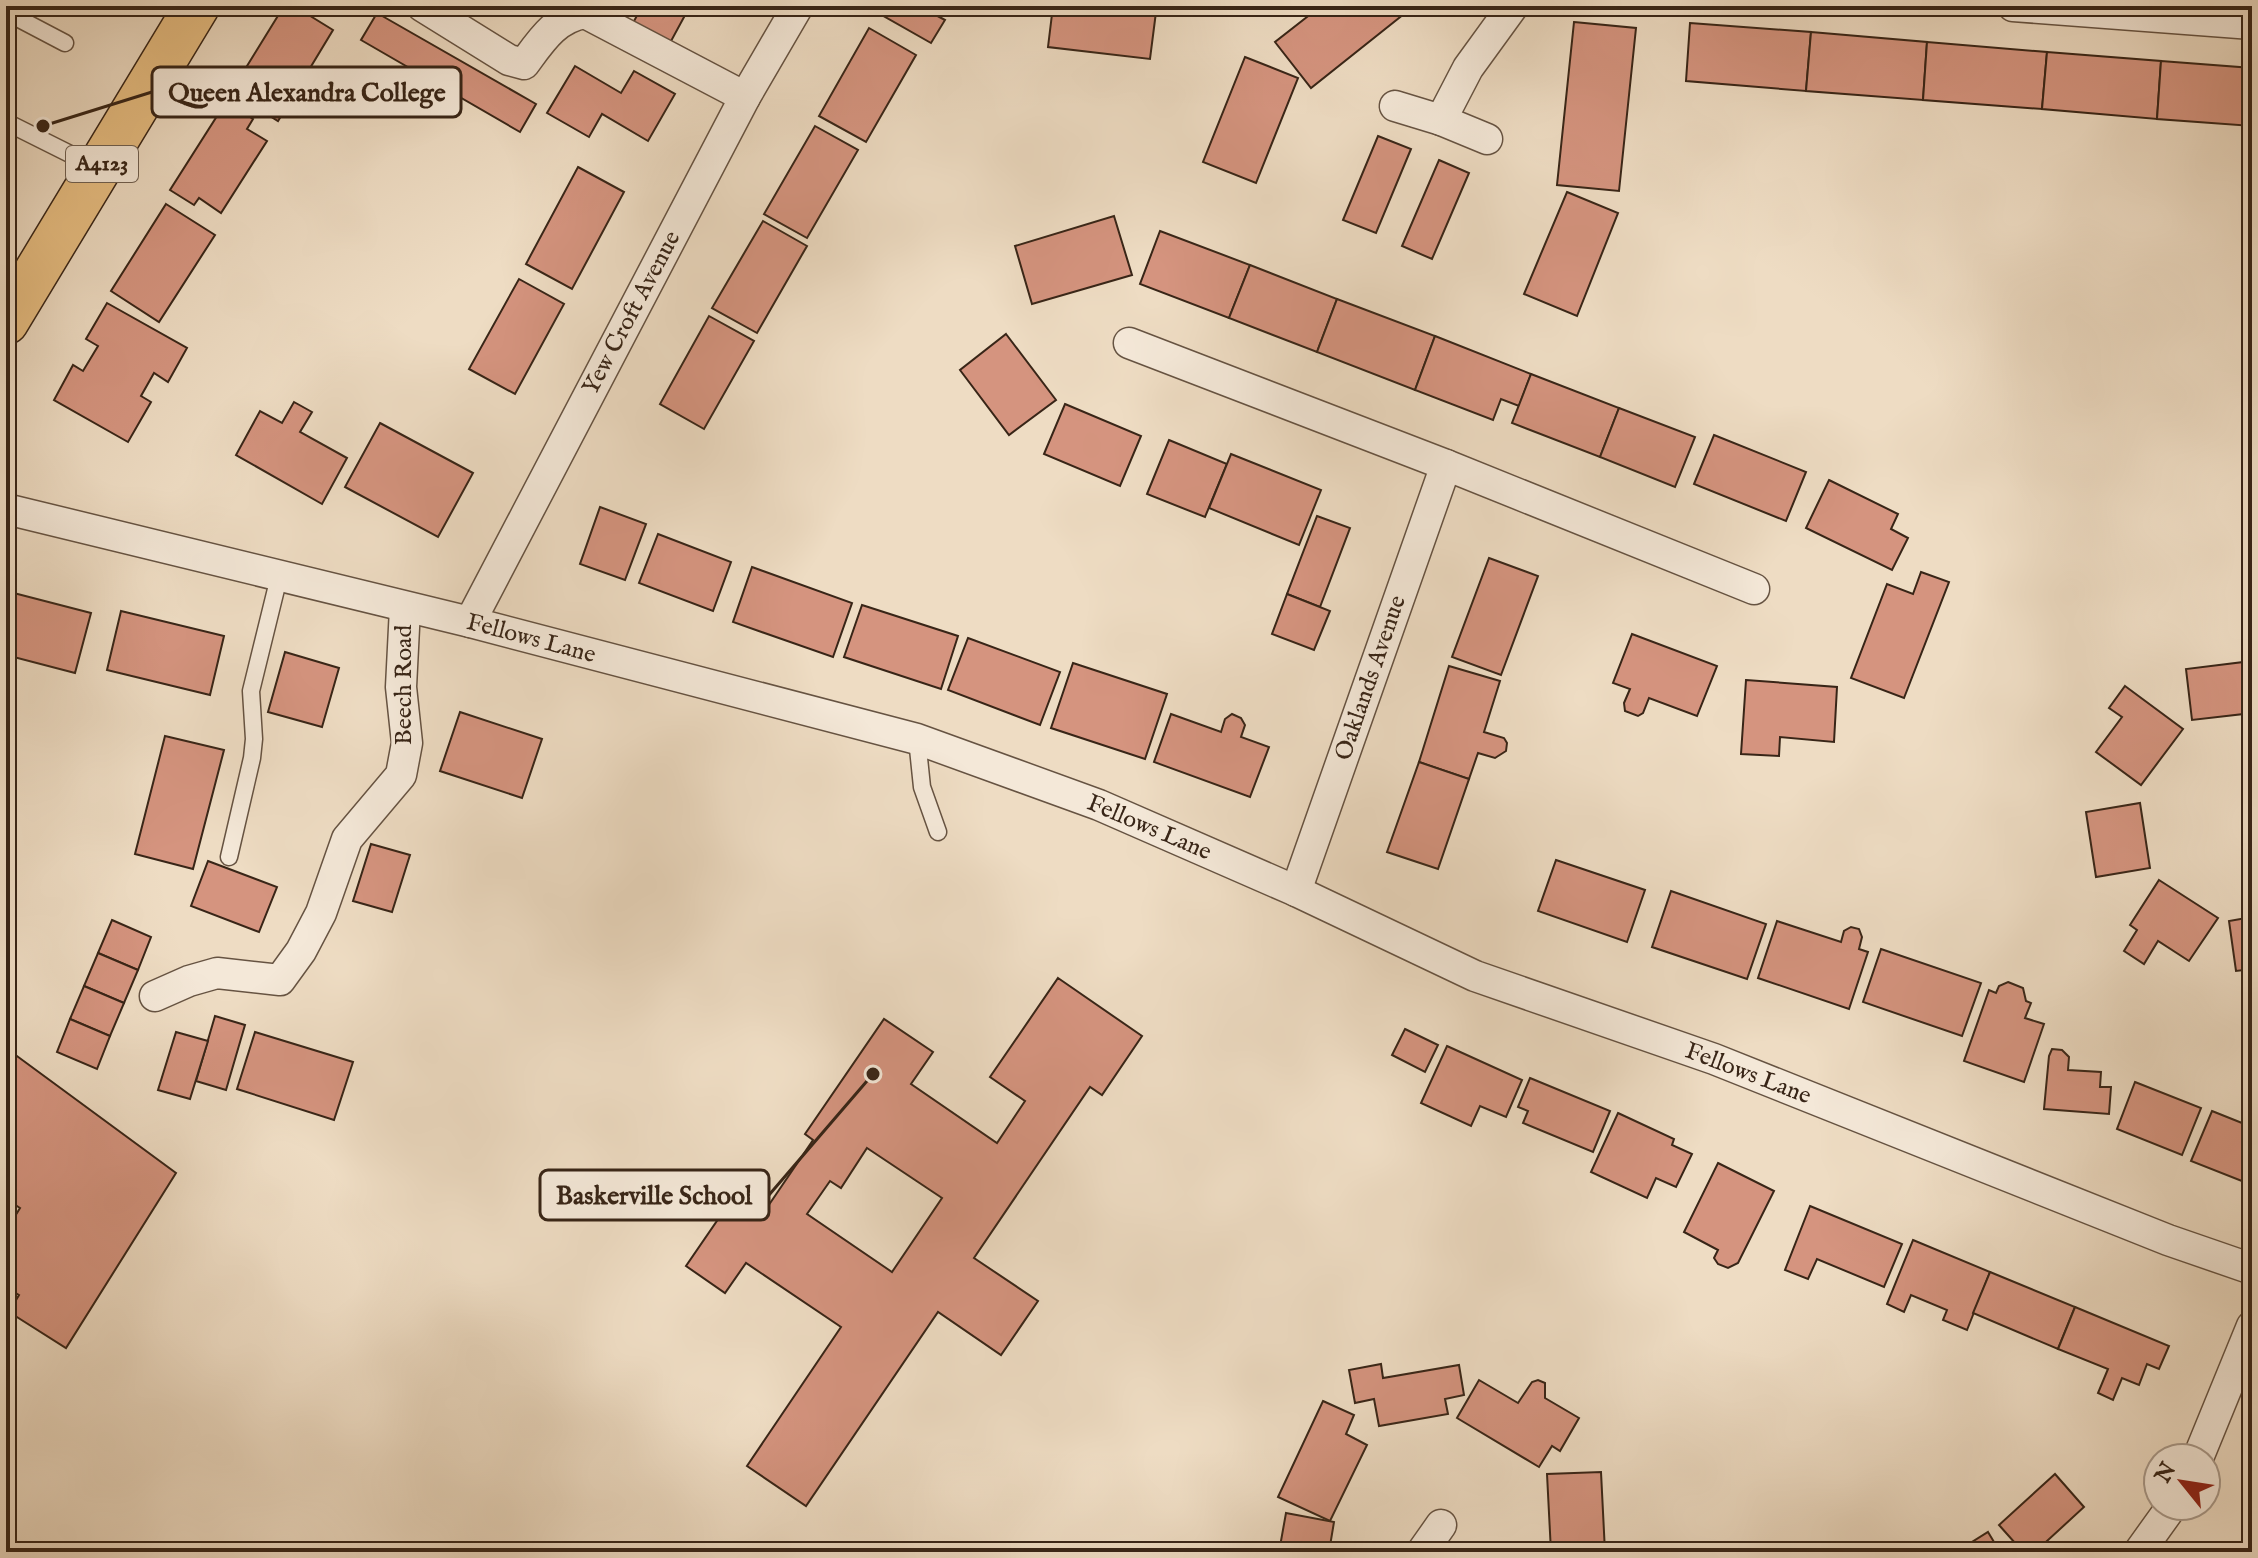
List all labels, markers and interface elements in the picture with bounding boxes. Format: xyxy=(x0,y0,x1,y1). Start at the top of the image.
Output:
callout: Queen Alexandra College xyxy=(152,67,461,117)
text: Queen Alexandra College xyxy=(168,77,446,110)
road number: A4123 xyxy=(66,146,138,182)
street label: Yew Croft Avenue xyxy=(576,226,688,400)
street label: Oaklands Avenue xyxy=(1328,591,1414,765)
street label: Fellows Lane xyxy=(463,607,599,671)
street label: Beech Road xyxy=(389,625,420,745)
street label: Fellows Lane xyxy=(1082,788,1216,868)
street label: Fellows Lane xyxy=(1681,1036,1815,1112)
callout: Baskerville School xyxy=(540,1170,769,1220)
text: Baskerville School xyxy=(556,1180,753,1213)
north arrow xyxy=(2142,1442,2222,1522)
text: N xyxy=(2149,1458,2183,1489)

